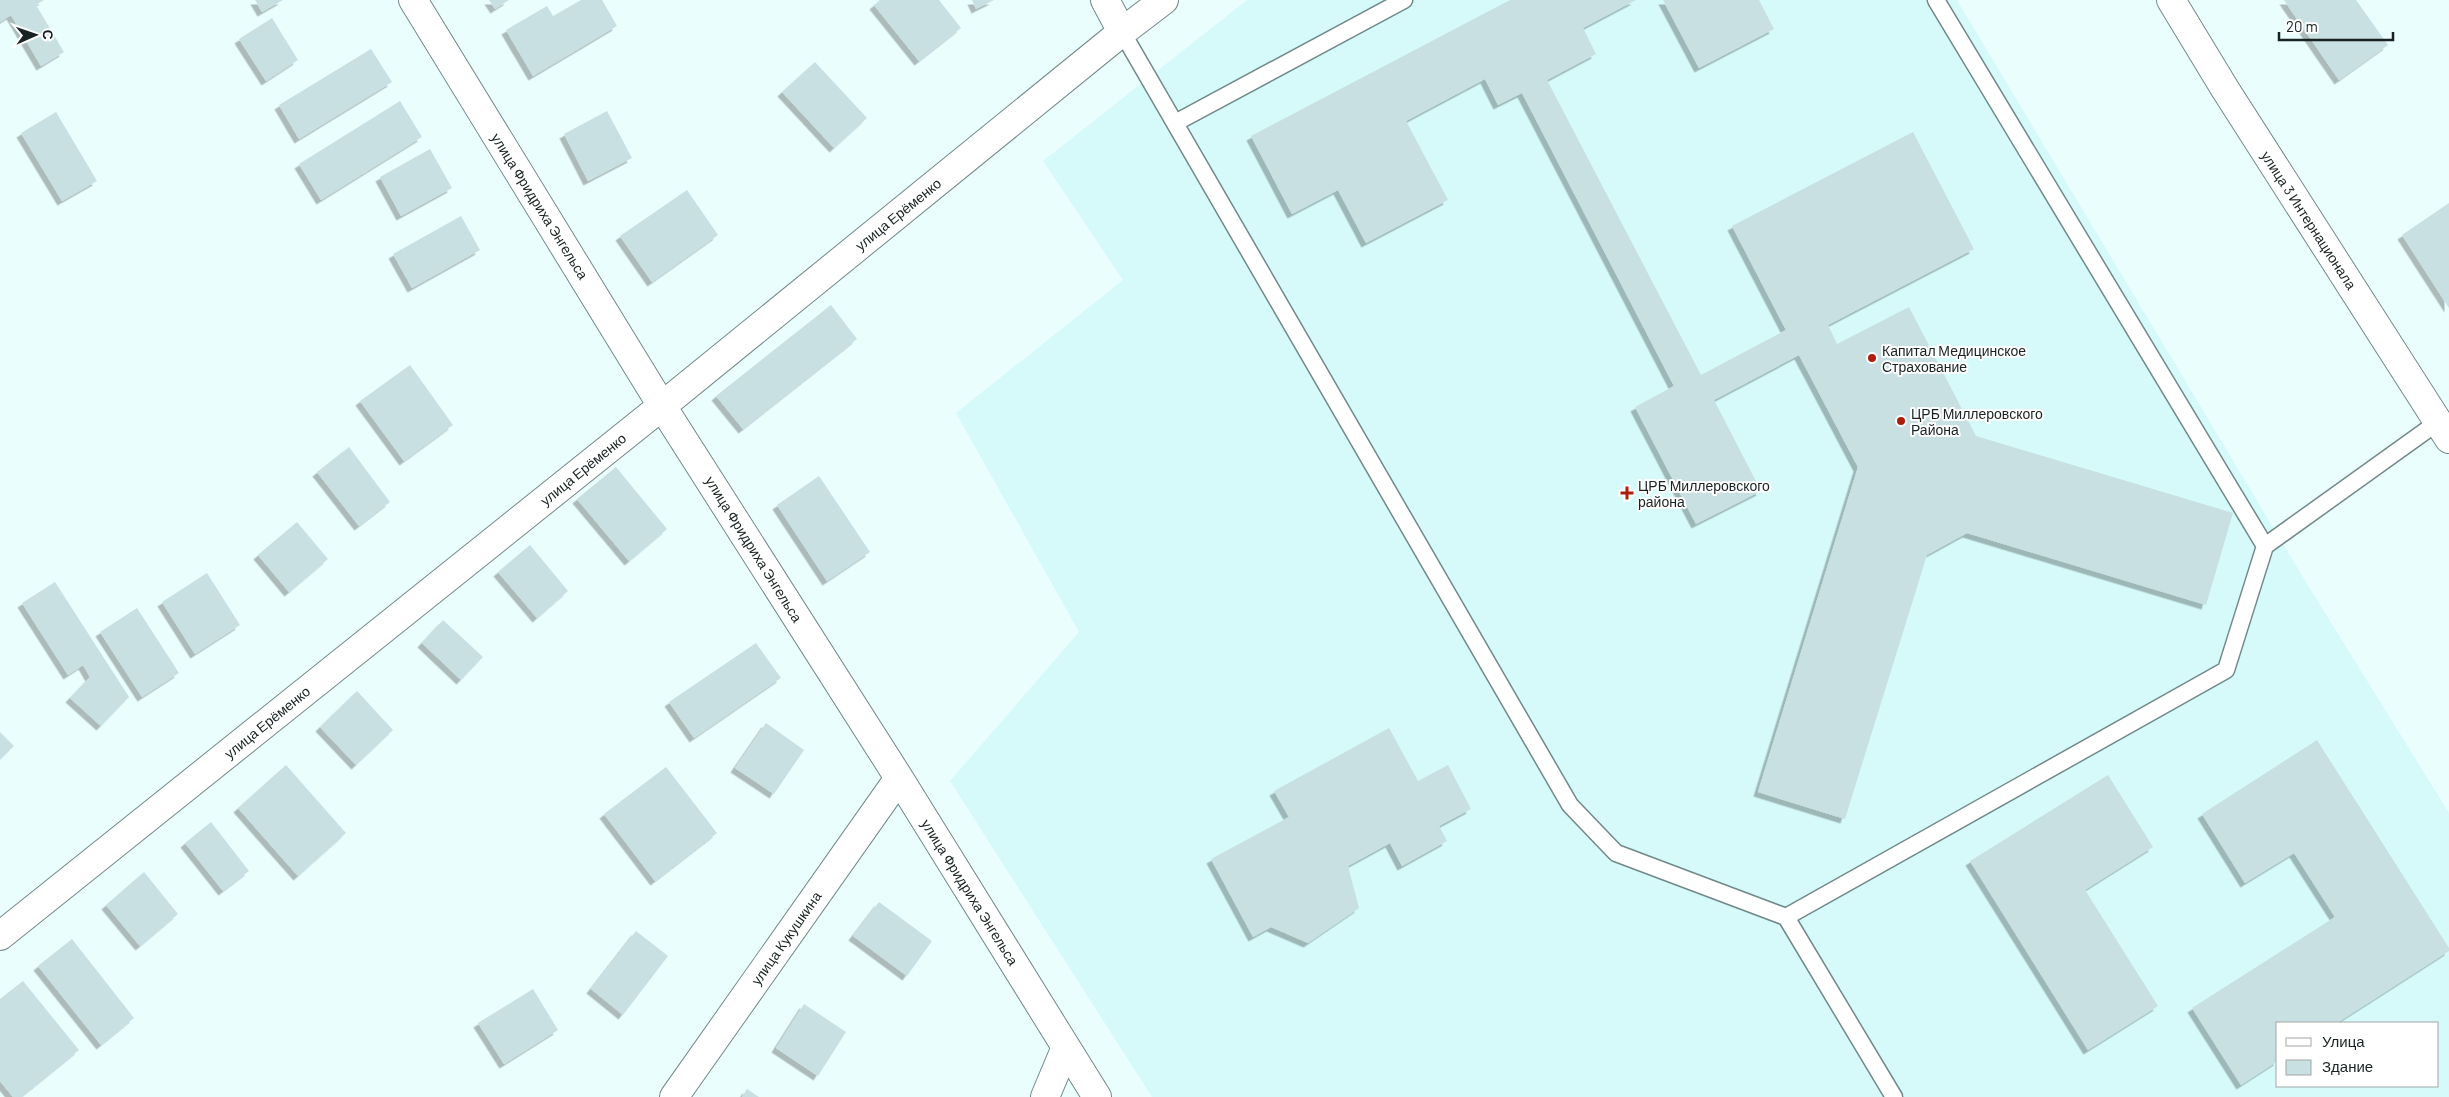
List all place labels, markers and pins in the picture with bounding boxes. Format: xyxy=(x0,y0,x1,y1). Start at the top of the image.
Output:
place label: Капитал Медицинское Страхование xyxy=(1882,342,2026,375)
marker: Капитал Медицинское Страхование xyxy=(1866,352,1878,364)
place label: ЦРБ Миллеровского Района xyxy=(1911,405,2043,438)
marker: ЦРБ Миллеровского Района xyxy=(1895,415,1907,427)
place label: ЦРБ Миллеровского района xyxy=(1638,477,1770,510)
marker: ЦРБ Миллеровского района xyxy=(1620,486,1634,500)

